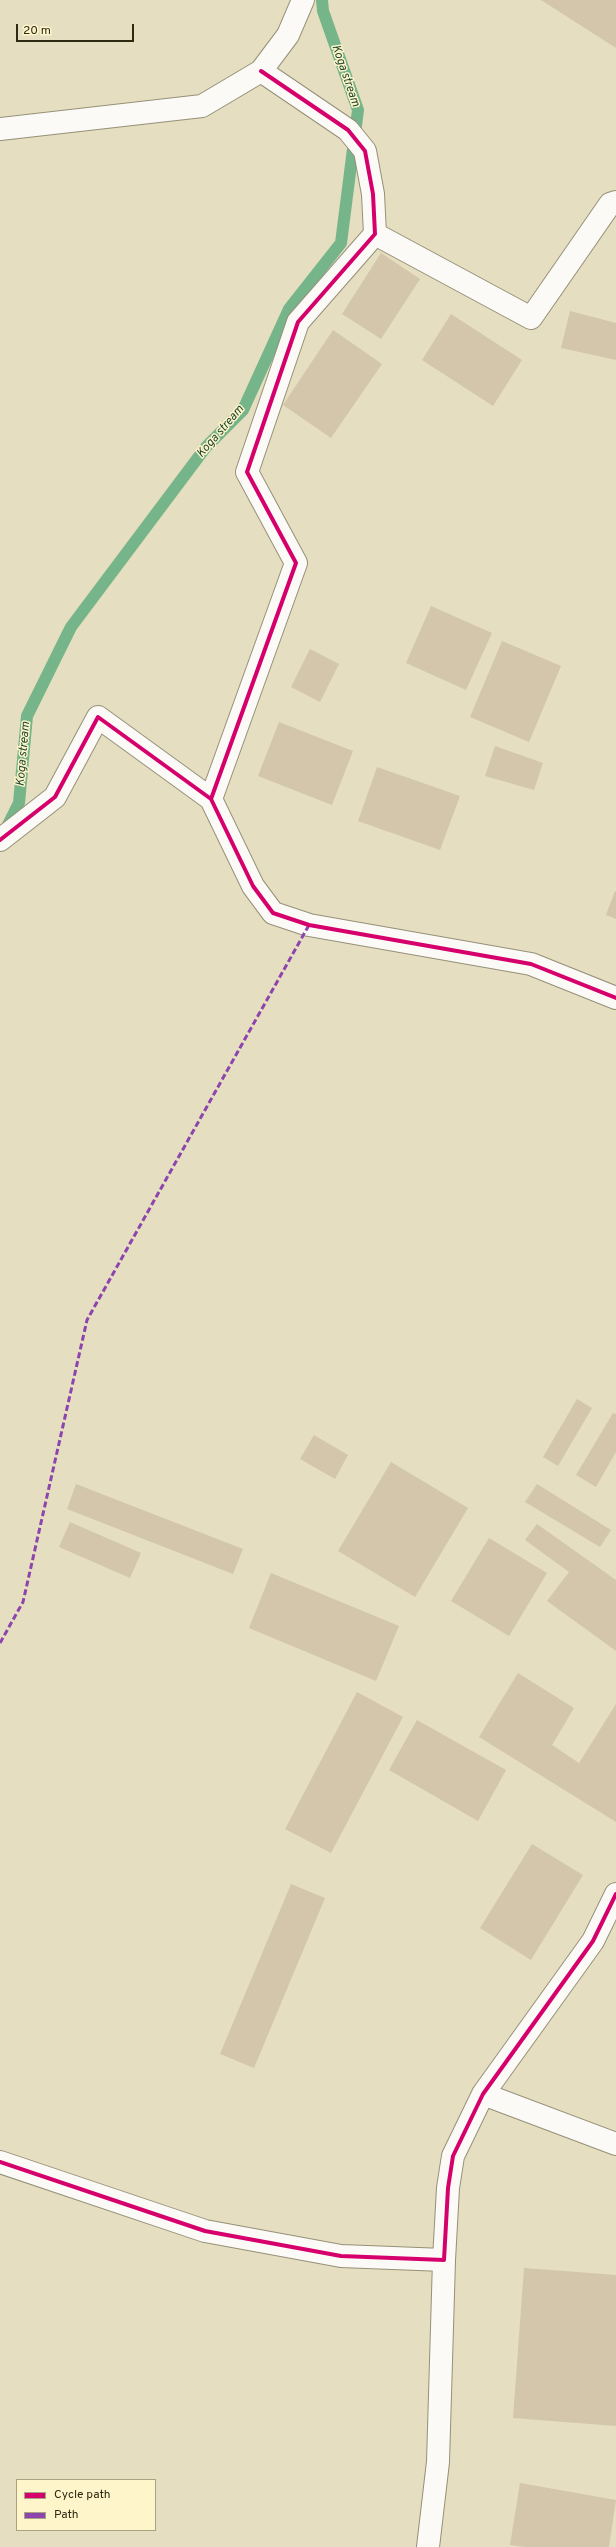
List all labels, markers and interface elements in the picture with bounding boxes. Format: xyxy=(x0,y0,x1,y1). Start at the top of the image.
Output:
scale bar xyxy=(18,16,136,42)
text: 20 m xyxy=(23,23,51,39)
water label: Koga stream xyxy=(328,43,362,109)
water label: Koga stream xyxy=(194,403,248,461)
water label: Koga stream xyxy=(14,721,34,787)
legend xyxy=(16,2479,156,2531)
text: Cycle path xyxy=(54,2487,111,2503)
text: Path xyxy=(54,2507,79,2523)

